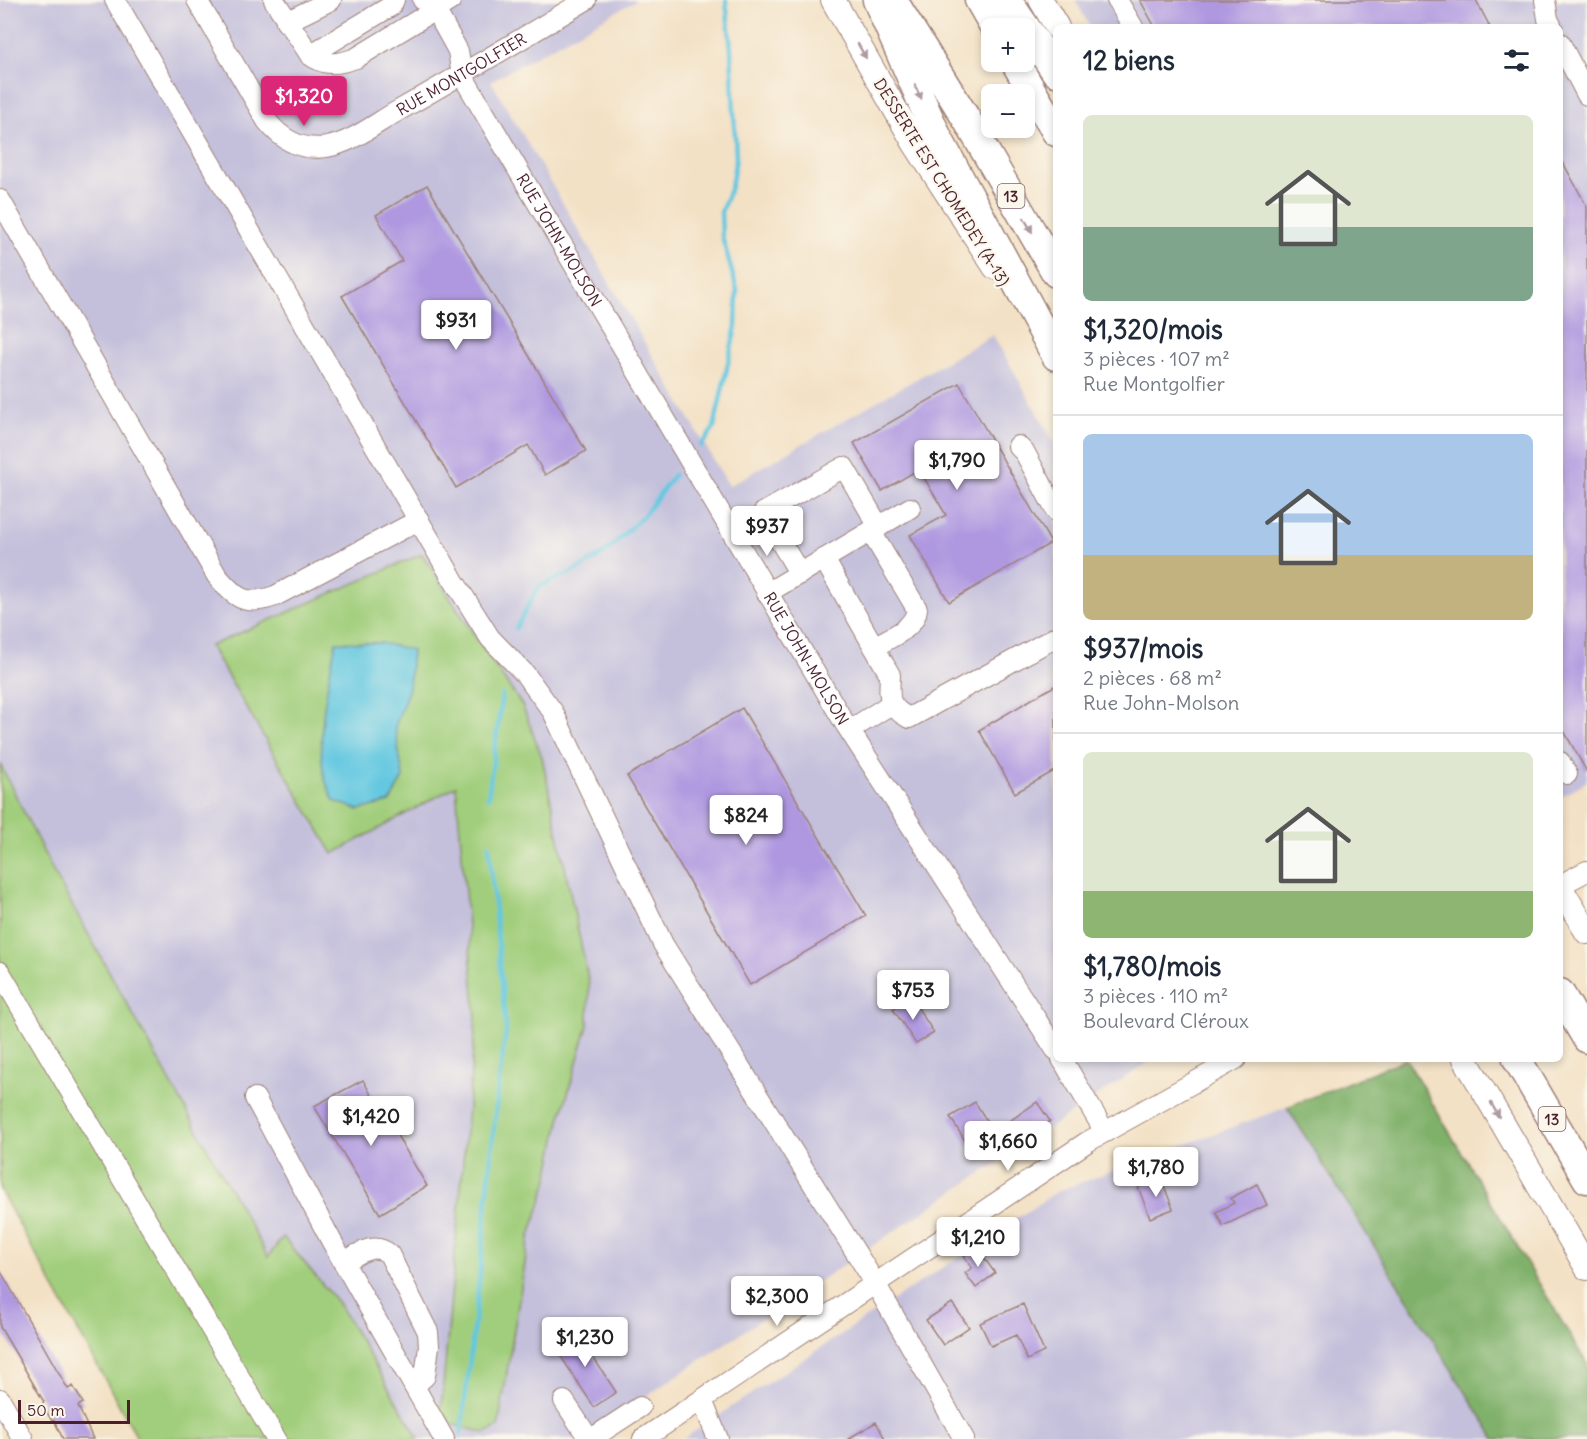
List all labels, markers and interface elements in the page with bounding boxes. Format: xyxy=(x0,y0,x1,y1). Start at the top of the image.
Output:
map controls xyxy=(981,18,1035,138)
button: + xyxy=(981,18,1035,72)
street label: RUE MONTGOLFIER xyxy=(393,28,530,120)
one-way arrow xyxy=(856,43,867,59)
text: 12 biens xyxy=(1083,44,1175,77)
icon: filters xyxy=(1500,44,1533,77)
street label: DESSERTE EST CHOMEDEY (A-13) xyxy=(870,75,1014,289)
pin: $1,320 xyxy=(255,76,353,127)
text: $1,320 xyxy=(275,83,333,108)
one-way arrow xyxy=(914,83,923,101)
button: − xyxy=(981,84,1035,138)
icon: home xyxy=(1254,154,1362,262)
street label: RUE JOHN-MOLSON xyxy=(512,170,606,310)
road number: 13 xyxy=(998,184,1024,208)
one-way arrow xyxy=(1023,217,1033,234)
pin: $931 xyxy=(420,300,492,351)
text: $931 xyxy=(435,307,477,332)
text: $1,320/mois xyxy=(1083,313,1223,346)
text: 3 pièces · 107 m² xyxy=(1083,346,1230,371)
text: Rue Montgolfier xyxy=(1083,371,1225,396)
pin: $1,790 xyxy=(908,440,1006,491)
text: $1,790 xyxy=(928,447,986,472)
icon: home xyxy=(1254,473,1362,581)
pin: $937 xyxy=(731,506,803,557)
text: $937 xyxy=(745,513,789,538)
street label: RUE JOHN-MOLSON xyxy=(759,588,853,728)
text: $937/mois xyxy=(1083,632,1203,665)
text: 2 pièces · 68 m² xyxy=(1083,665,1222,690)
text: Rue John-Molson xyxy=(1083,690,1239,715)
icon: home xyxy=(1254,791,1362,899)
pin: $824 xyxy=(710,795,782,846)
text: $824 xyxy=(724,802,768,827)
text: $1,780/mois xyxy=(1083,950,1221,983)
pin: $753 xyxy=(877,970,949,1021)
text: $753 xyxy=(891,977,935,1002)
text: 3 pièces · 110 m² xyxy=(1083,983,1228,1008)
text: Boulevard Cléroux xyxy=(1083,1008,1249,1033)
pin: $1,420 xyxy=(322,1096,420,1147)
one-way arrow xyxy=(1489,1101,1499,1118)
text: $1,420 xyxy=(342,1103,400,1128)
road number: 13 xyxy=(1538,1107,1566,1131)
pin: $1,660 xyxy=(959,1121,1057,1172)
text: $1,660 xyxy=(978,1128,1038,1153)
pin: $1,780 xyxy=(1107,1147,1205,1198)
text: $1,780 xyxy=(1127,1154,1185,1179)
pin: $1,210 xyxy=(929,1217,1027,1268)
text: $1,210 xyxy=(951,1224,1005,1249)
pin: $2,300 xyxy=(728,1276,826,1327)
text: $2,300 xyxy=(745,1283,809,1308)
pin: $1,230 xyxy=(536,1317,634,1368)
text: $1,230 xyxy=(556,1324,614,1349)
scale bar xyxy=(18,1397,130,1424)
text: 50 m xyxy=(27,1400,65,1420)

